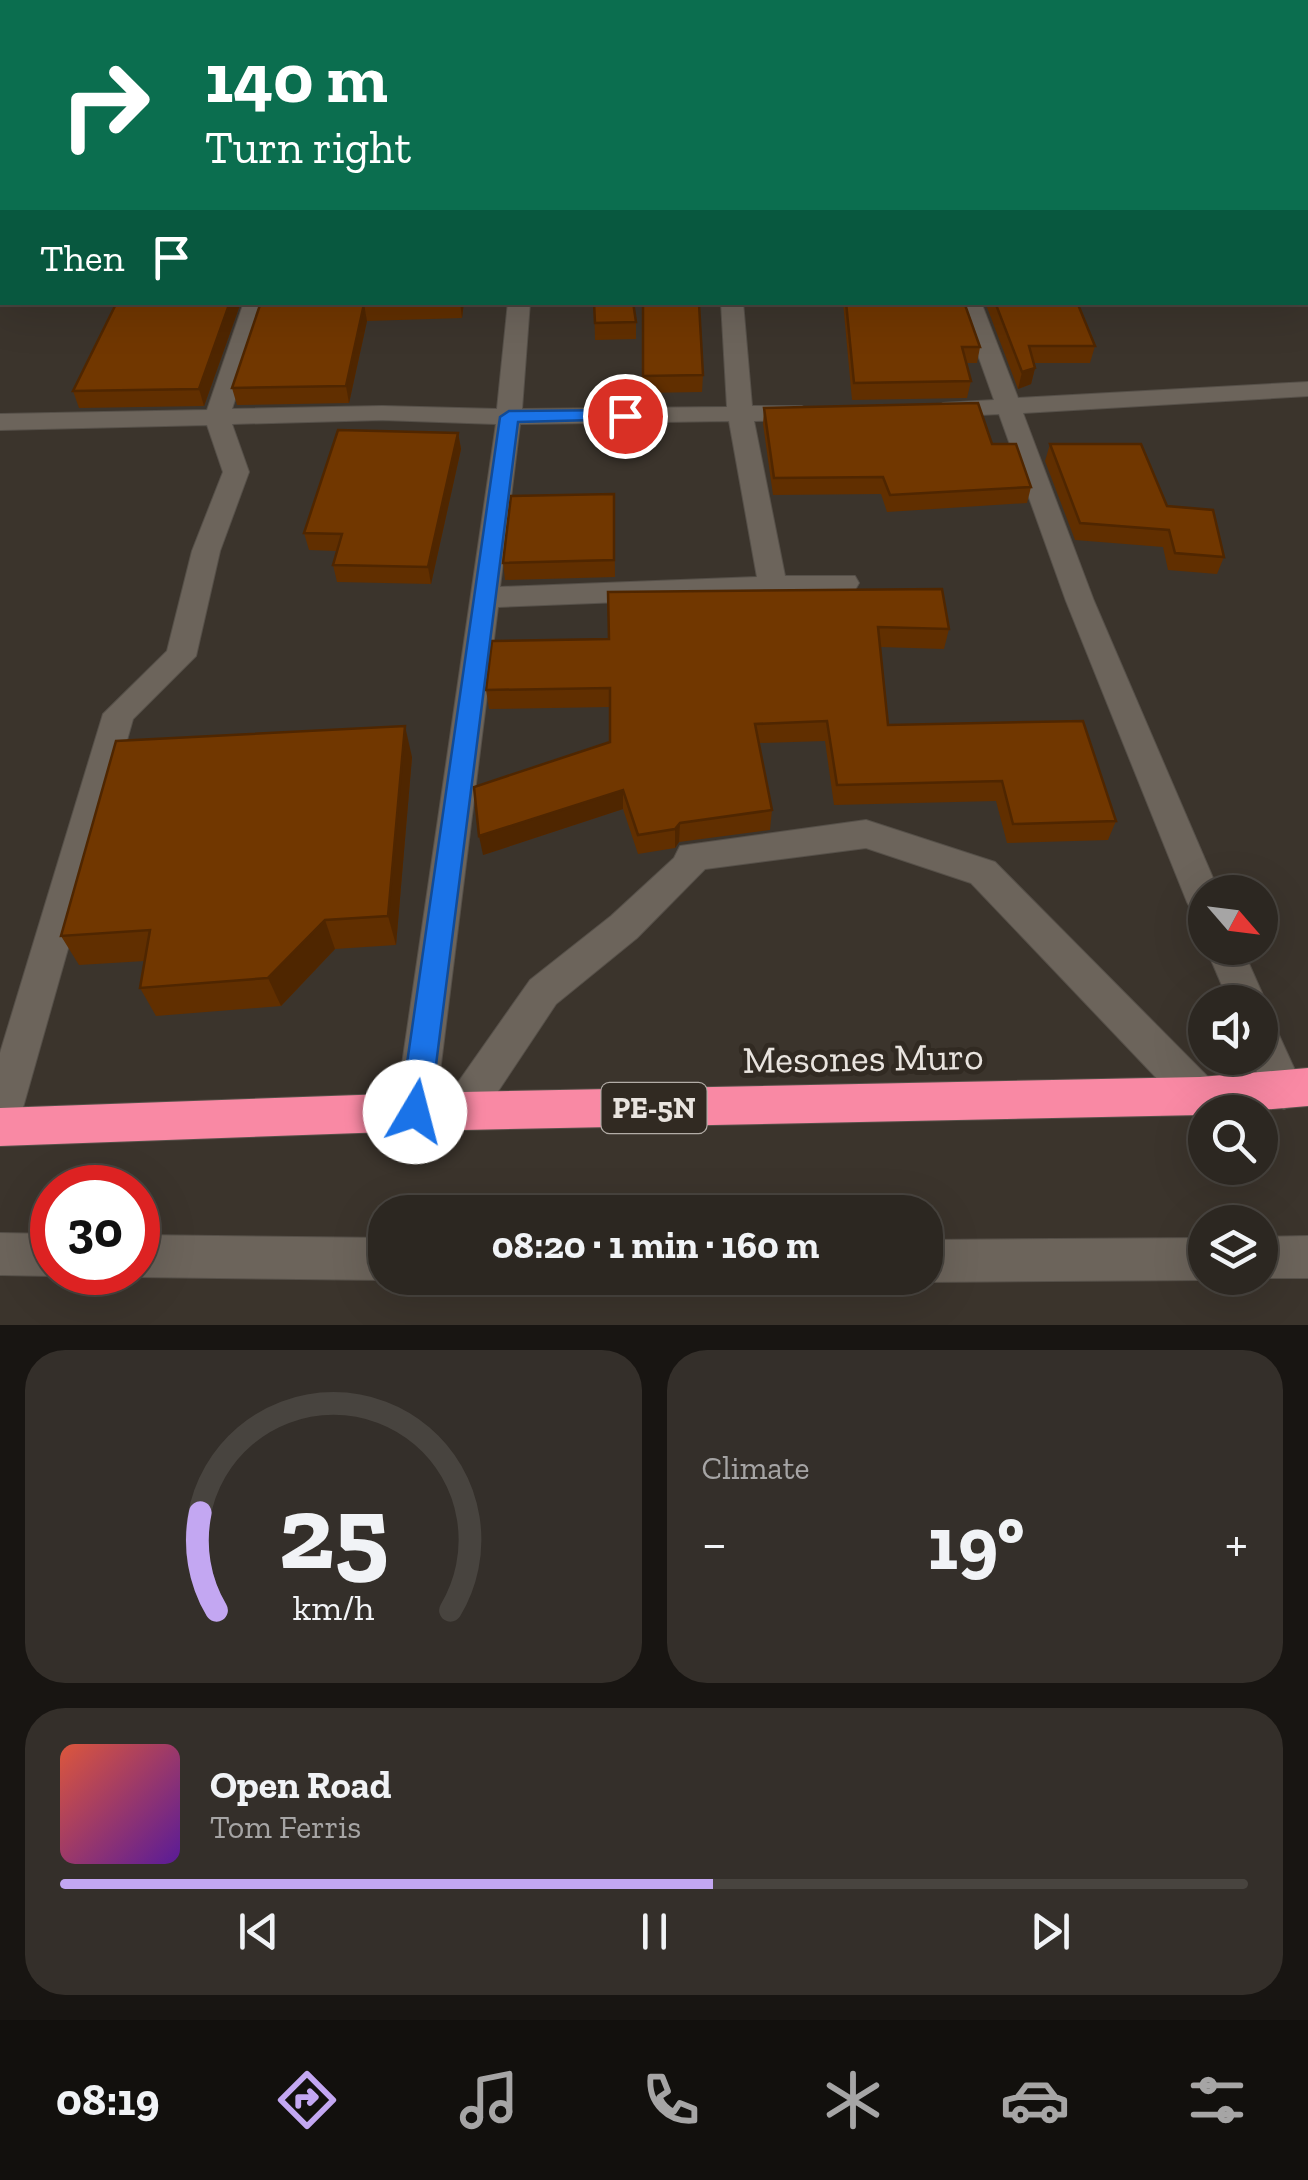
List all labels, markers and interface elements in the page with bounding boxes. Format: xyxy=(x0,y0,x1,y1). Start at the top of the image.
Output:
text: 140 m xyxy=(205,36,388,120)
icon: right xyxy=(40,40,170,170)
text: Turn right xyxy=(205,121,411,175)
icon: arrive xyxy=(144,230,199,285)
text: Then xyxy=(40,235,124,281)
pin xyxy=(583,374,668,459)
icon: arrive xyxy=(598,389,653,444)
north arrow xyxy=(1188,875,1278,965)
map controls xyxy=(1188,875,1278,1295)
button: sound xyxy=(1188,985,1278,1075)
street label: Mesones Muro xyxy=(742,1033,984,1083)
position arrow xyxy=(363,1060,467,1164)
road number: PE-5N xyxy=(602,1083,706,1133)
button: search xyxy=(1188,1095,1278,1185)
speed limit sign: 30 xyxy=(30,1165,160,1295)
button: layers xyxy=(1188,1205,1278,1295)
text: 08:20 · 1 min · 160 m xyxy=(492,1222,819,1268)
text: Climate xyxy=(702,1449,810,1487)
text: 25 xyxy=(278,1470,388,1595)
text: 19° xyxy=(928,1498,1024,1588)
text: − xyxy=(702,1510,727,1576)
text: + xyxy=(1225,1510,1248,1576)
text: km/h xyxy=(292,1586,374,1629)
text: Open Road xyxy=(210,1762,392,1808)
text: Tom Ferris xyxy=(210,1808,361,1846)
icon: previous xyxy=(231,1904,286,1959)
icon: pause xyxy=(627,1904,682,1959)
icon: next xyxy=(1023,1904,1078,1959)
icon: directions xyxy=(272,2065,342,2135)
icon: music xyxy=(454,2065,524,2135)
icon: phone xyxy=(636,2065,706,2135)
icon: climate xyxy=(818,2065,888,2135)
icon: car xyxy=(1000,2065,1070,2135)
icon: filters xyxy=(1182,2065,1252,2135)
text: 08:19 xyxy=(56,2073,160,2127)

